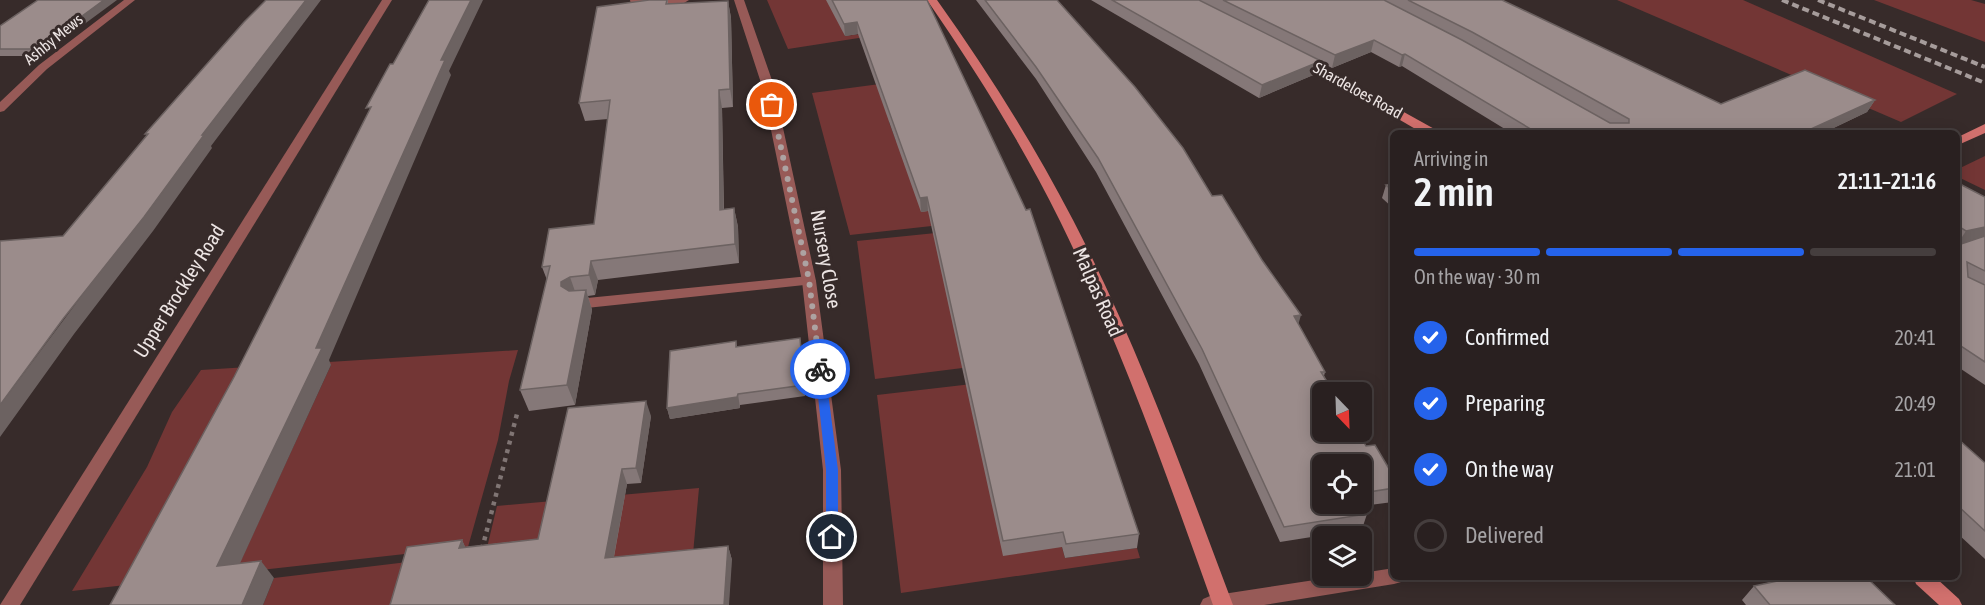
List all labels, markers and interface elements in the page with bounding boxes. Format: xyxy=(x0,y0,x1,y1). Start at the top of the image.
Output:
street label: Ashby Mews xyxy=(20,10,87,69)
street label: Shardeloes Road xyxy=(1310,58,1406,122)
pin xyxy=(746,79,797,130)
icon: bag xyxy=(755,88,788,121)
text: Arriving in xyxy=(1414,147,1488,170)
text: 21:11–21:16 xyxy=(1838,168,1936,194)
text: 2 min xyxy=(1414,170,1494,214)
street label: Nursery Close xyxy=(806,208,847,310)
street label: Upper Brockley Road xyxy=(128,220,229,362)
street label: Malpas Road xyxy=(1069,244,1128,340)
text: On the way · 30 m xyxy=(1414,265,1540,288)
icon: check xyxy=(1414,321,1447,354)
text: Confirmed xyxy=(1465,324,1550,350)
text: 20:41 xyxy=(1894,326,1936,349)
courier xyxy=(790,339,850,399)
icon: bike xyxy=(804,353,837,386)
north arrow xyxy=(1312,382,1372,442)
map controls xyxy=(1312,382,1372,586)
icon: check xyxy=(1414,387,1447,420)
text: Preparing xyxy=(1465,390,1545,416)
text: 20:49 xyxy=(1894,392,1936,415)
icon: check xyxy=(1414,453,1447,486)
button: locate xyxy=(1312,454,1372,514)
text: On the way xyxy=(1465,456,1554,482)
text: 21:01 xyxy=(1894,458,1936,481)
pin xyxy=(806,511,857,562)
icon: home xyxy=(815,520,848,553)
text: Delivered xyxy=(1465,522,1544,548)
button: layers xyxy=(1312,526,1372,586)

